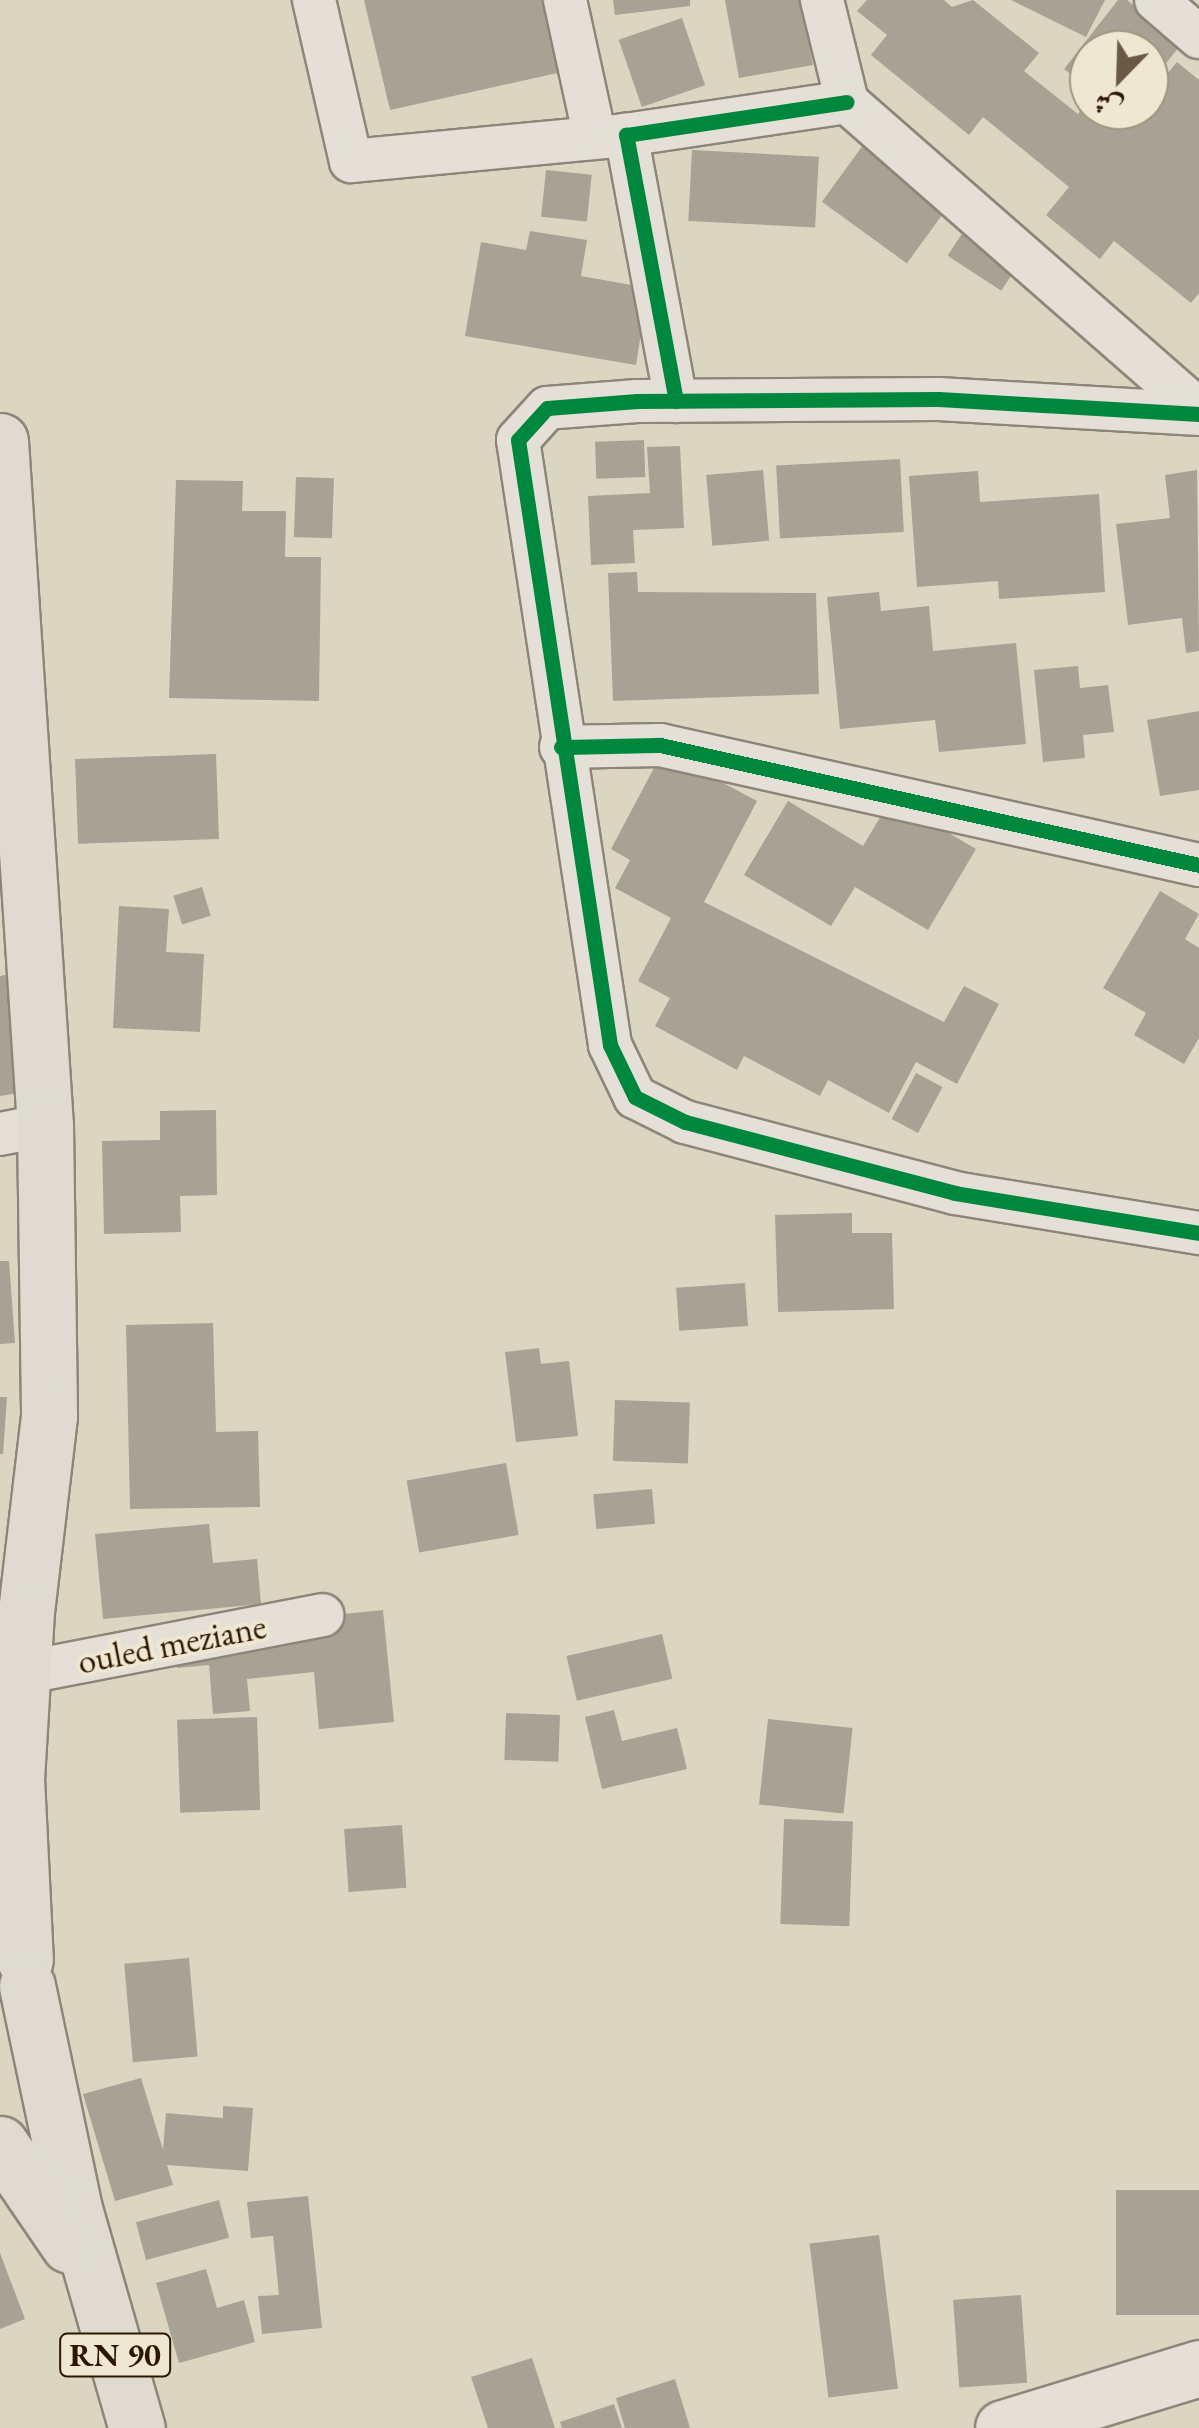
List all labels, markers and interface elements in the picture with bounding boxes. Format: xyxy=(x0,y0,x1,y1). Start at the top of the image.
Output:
north arrow xyxy=(1069,30,1169,130)
text: ش xyxy=(1088,84,1128,128)
street label: ouled meziane xyxy=(74,1605,270,1683)
road number: RN 90 xyxy=(58,2328,172,2382)

